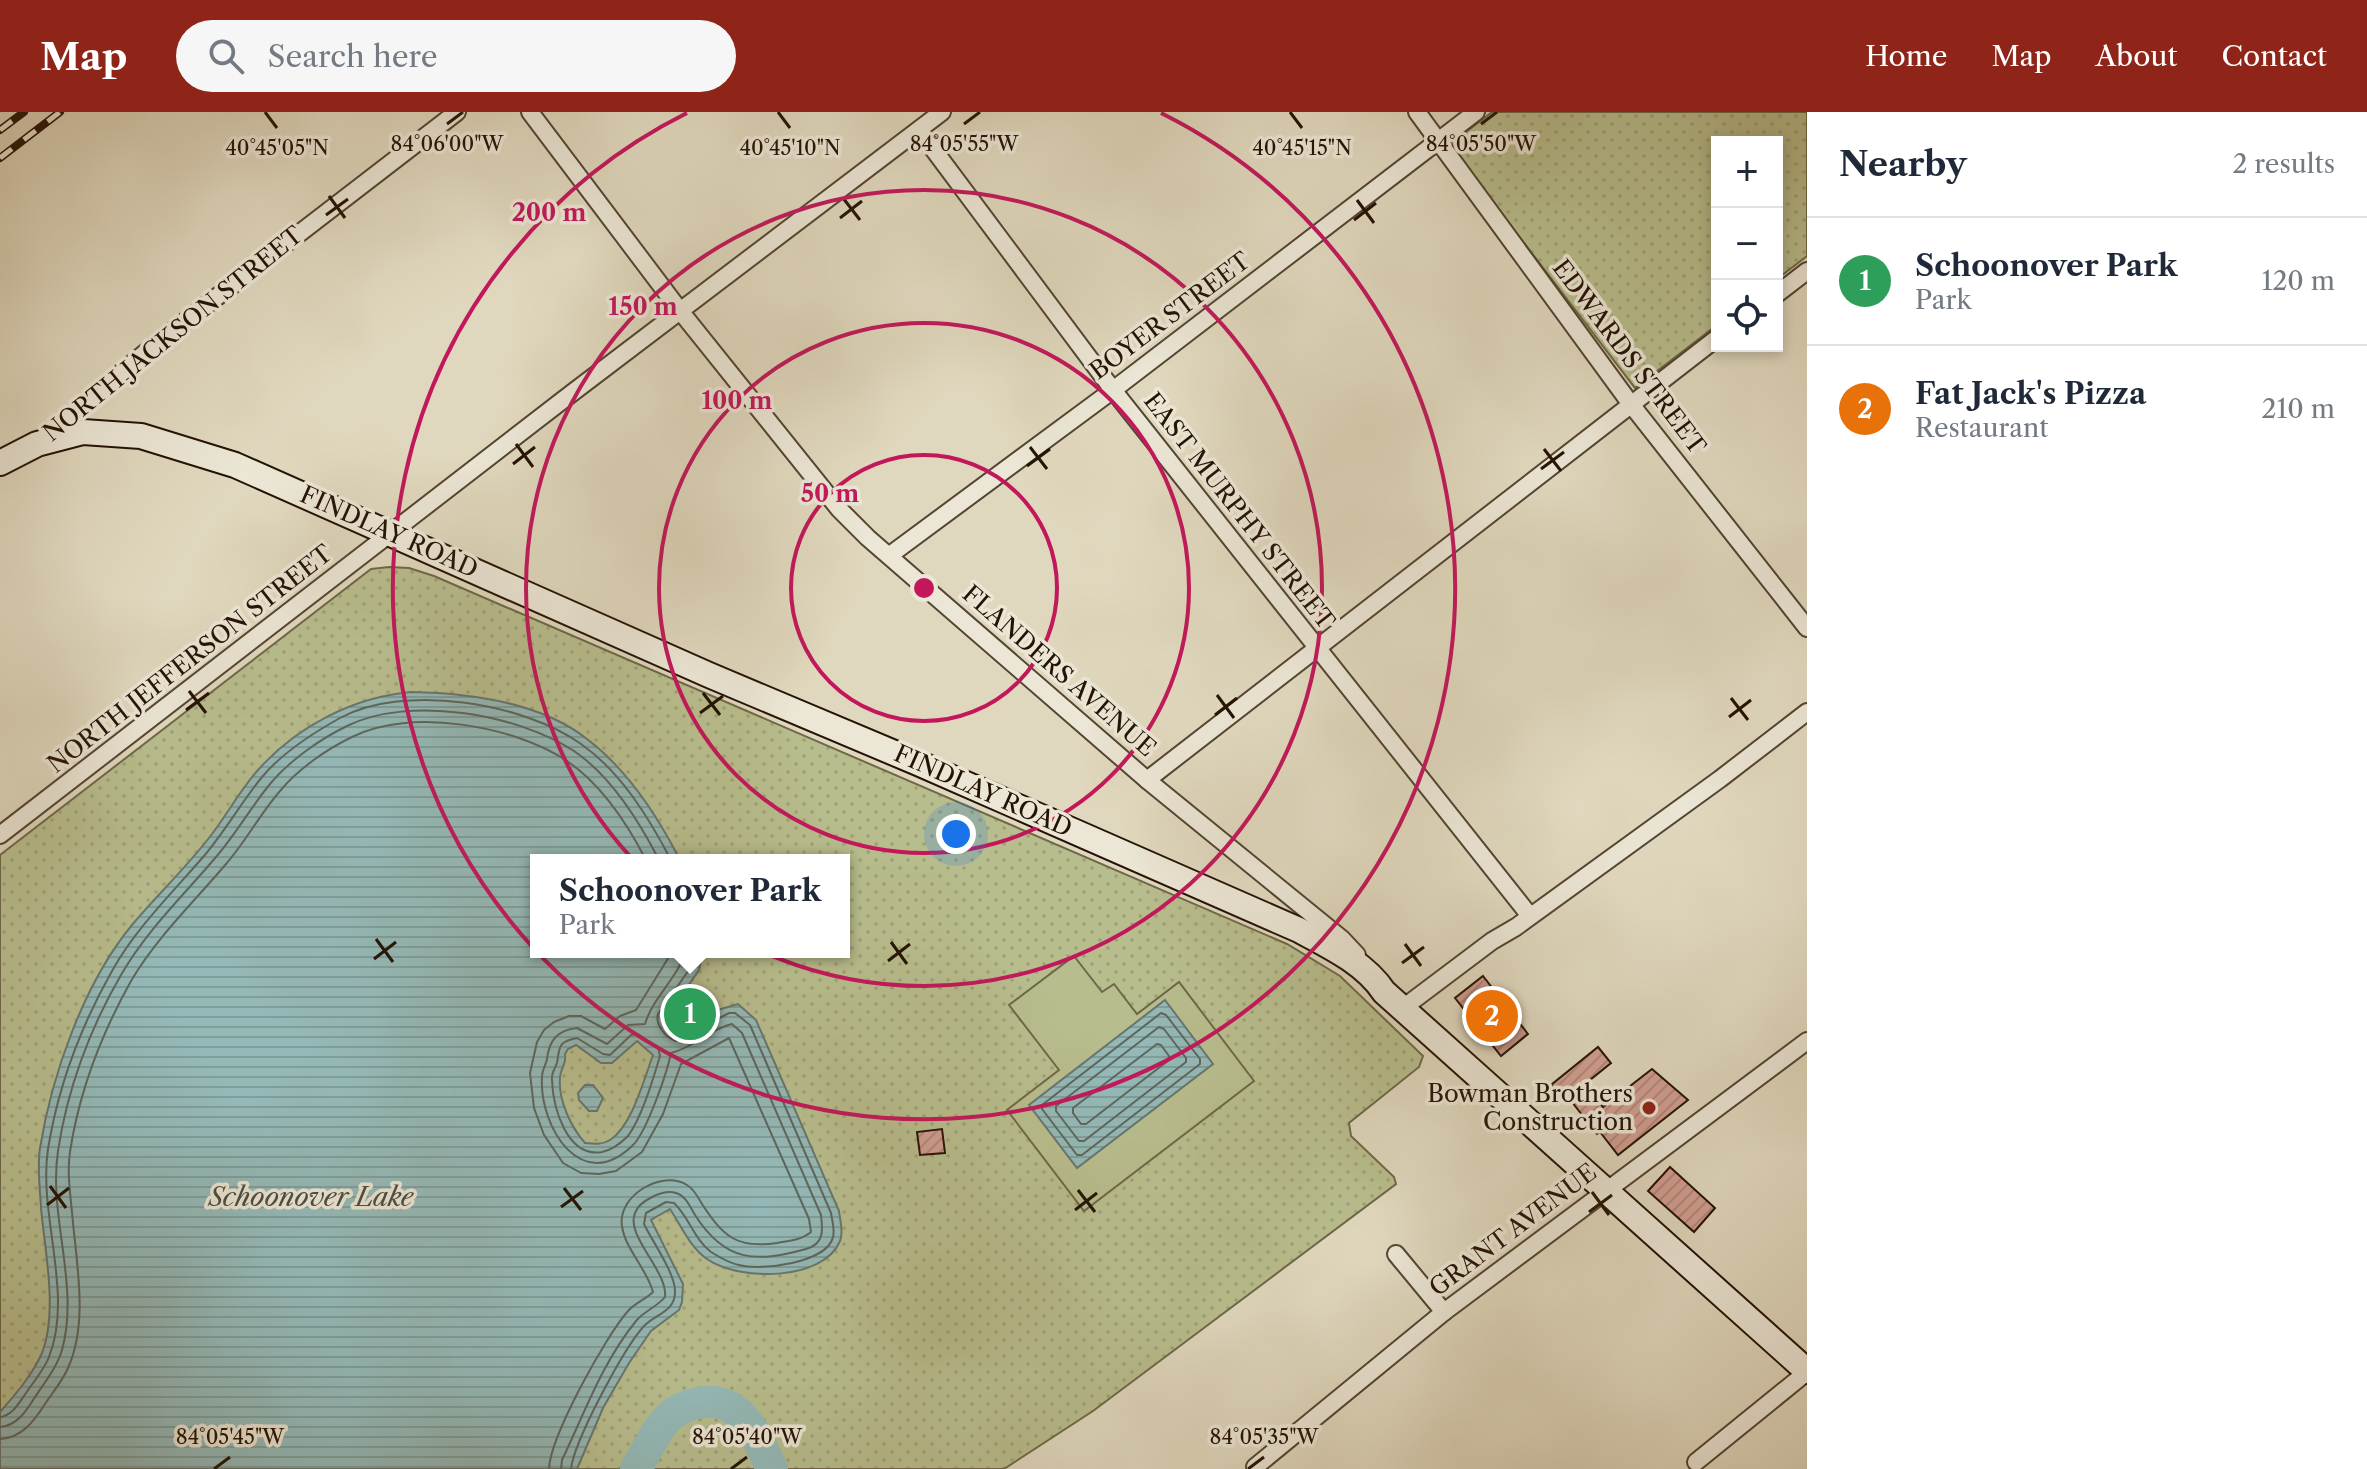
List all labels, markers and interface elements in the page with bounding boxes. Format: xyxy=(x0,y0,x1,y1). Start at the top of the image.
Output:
search box xyxy=(176,20,736,92)
text: Map xyxy=(40,33,128,80)
icon: search xyxy=(204,34,248,78)
text: Search here xyxy=(268,38,438,75)
text: Home xyxy=(1865,39,1947,73)
text: Map xyxy=(1991,39,2051,73)
text: About xyxy=(2095,39,2177,73)
text: Contact xyxy=(2221,39,2327,73)
text: 84°06'00"W xyxy=(391,132,505,156)
text: 84°05'55"W xyxy=(910,132,1019,156)
text: 84°05'50"W xyxy=(1426,132,1537,156)
text: 40°45'05"N xyxy=(225,136,329,160)
text: 40°45'10"N xyxy=(739,136,841,160)
text: 40°45'15"N xyxy=(1252,136,1352,160)
map controls xyxy=(1711,136,1783,352)
button: + xyxy=(1711,136,1783,208)
text: Nearby xyxy=(1839,143,1967,185)
text: 2 results xyxy=(2232,148,2335,180)
text: 200 m xyxy=(512,198,586,227)
button: − xyxy=(1711,208,1783,280)
street label: NORTH JACKSON STREET xyxy=(37,220,308,447)
street label: BOYER STREET xyxy=(1084,246,1256,385)
text: Schoonover Park xyxy=(1915,247,2178,284)
street label: EDWARDS STREET xyxy=(1547,254,1712,460)
text: 1 xyxy=(1859,265,1871,297)
text: 120 m xyxy=(2261,265,2335,297)
button: locate xyxy=(1711,280,1783,352)
text: Park xyxy=(1915,284,1972,316)
text: 150 m xyxy=(608,292,678,321)
text: Fat Jack's Pizza xyxy=(1915,375,2146,412)
text: 100 m xyxy=(701,386,773,415)
street label: EAST MURPHY STREET xyxy=(1138,387,1341,635)
text: 2 xyxy=(1857,393,1873,425)
text: 210 m xyxy=(2262,393,2335,425)
text: Restaurant xyxy=(1915,412,2049,444)
street label: FINDLAY ROAD xyxy=(296,479,483,584)
text: 50 m xyxy=(801,479,859,508)
street label: NORTH JEFFERSON STREET xyxy=(42,538,338,779)
centre of rings xyxy=(910,574,938,602)
street label: FLANDERS AVENUE xyxy=(957,579,1162,762)
street label: FINDLAY ROAD xyxy=(890,738,1077,843)
your location xyxy=(936,814,976,854)
popup xyxy=(530,854,850,958)
text: Schoonover Park xyxy=(559,872,821,909)
text: Park xyxy=(559,909,615,941)
pin: 1 xyxy=(664,984,716,1044)
pin: 2 xyxy=(1466,986,1518,1046)
place label: Bowman Brothers Construction xyxy=(1427,1079,1633,1136)
marker: Bowman Brothers Construction xyxy=(1640,1099,1658,1117)
street label: GRANT AVENUE xyxy=(1423,1157,1602,1302)
water label: Schoonover Lake xyxy=(207,1181,415,1213)
text: 84°05'45"W xyxy=(176,1425,285,1449)
text: 84°05'40"W xyxy=(692,1425,803,1449)
text: 84°05'35"W xyxy=(1210,1425,1320,1449)

